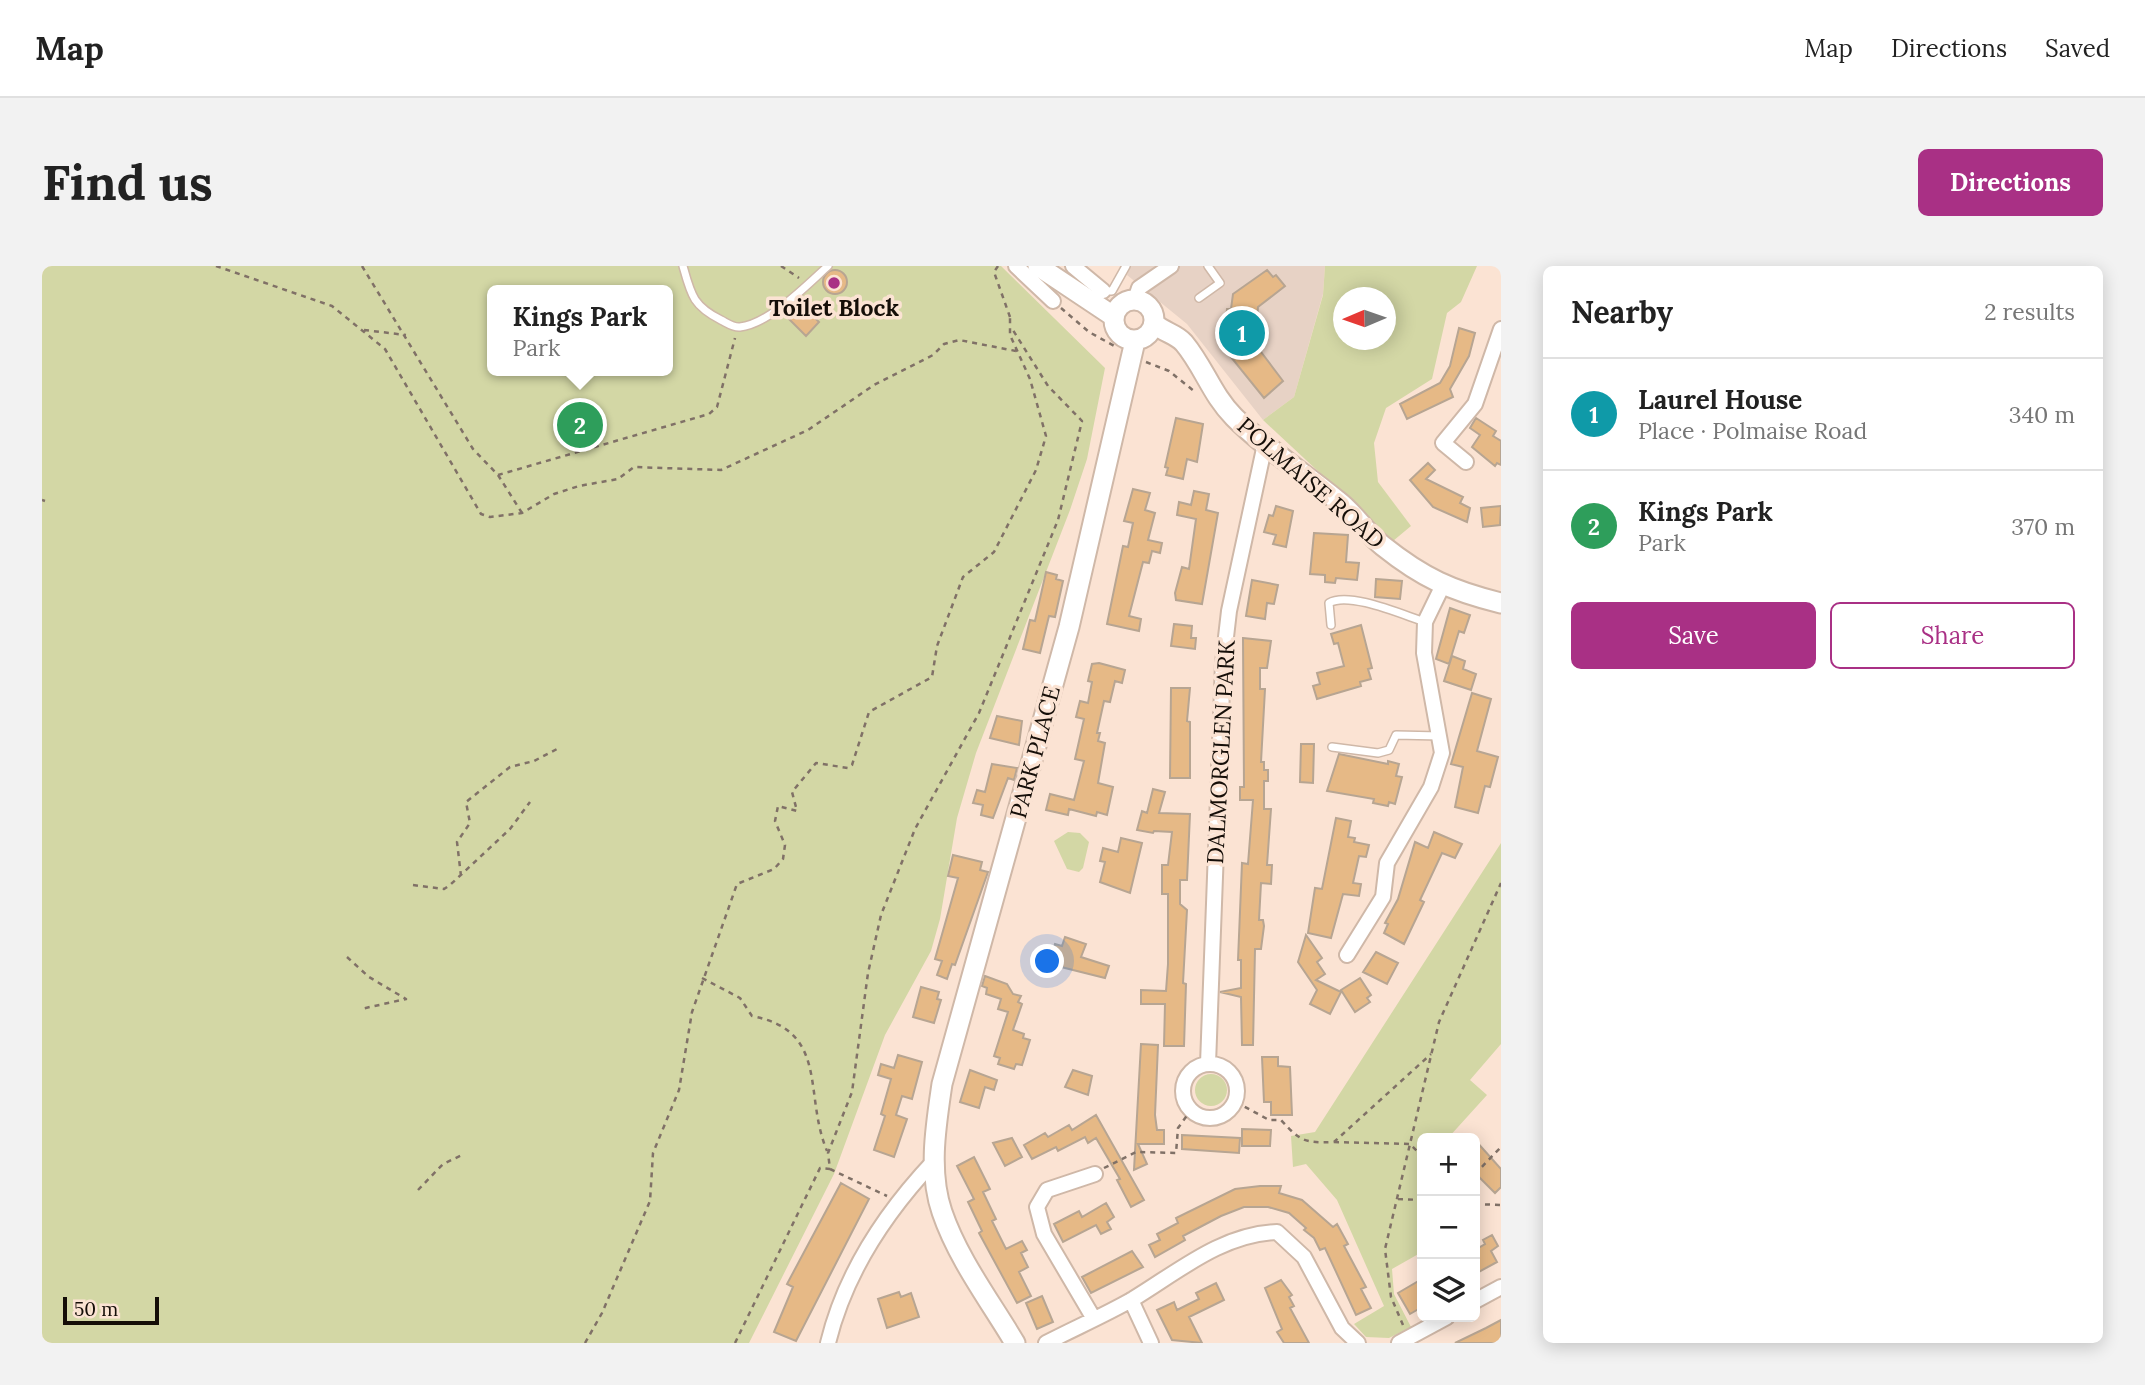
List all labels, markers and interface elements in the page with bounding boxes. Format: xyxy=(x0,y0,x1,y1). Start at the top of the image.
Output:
text: Map xyxy=(35,27,104,69)
text: Map xyxy=(1804,33,1853,64)
text: Directions xyxy=(1891,33,2007,64)
text: Saved xyxy=(2045,33,2110,64)
button: Directions xyxy=(1918,149,2103,216)
text: Find us xyxy=(42,151,213,213)
marker: Toilet Block xyxy=(826,275,842,291)
popup xyxy=(487,285,673,376)
north arrow xyxy=(1333,287,1396,350)
place label: Toilet Block xyxy=(769,293,899,322)
text: Nearby xyxy=(1571,293,1673,331)
text: 2 results xyxy=(1984,297,2075,326)
text: Kings Park xyxy=(512,300,648,333)
pin: 1 xyxy=(1219,307,1265,359)
text: Park xyxy=(512,333,560,362)
text: Laurel House xyxy=(1638,383,1802,416)
pin: 2 xyxy=(557,399,603,451)
text: 1 xyxy=(1589,400,1599,429)
text: 340 m xyxy=(2009,400,2075,429)
street label: POLMAISE ROAD xyxy=(1232,411,1391,555)
text: Place · Polmaise Road xyxy=(1638,416,1867,445)
text: Kings Park xyxy=(1638,495,1773,528)
text: 2 xyxy=(1588,512,1600,541)
text: 370 m xyxy=(2011,512,2075,541)
text: Park xyxy=(1638,528,1686,557)
button: Save xyxy=(1571,602,1816,669)
button: Share xyxy=(1830,602,2075,669)
street label: DALMORGLEN PARK xyxy=(1200,639,1241,865)
street label: PARK PLACE xyxy=(1003,682,1066,821)
your location xyxy=(1030,944,1064,978)
map controls xyxy=(1417,1133,1480,1322)
button: + xyxy=(1417,1133,1480,1196)
button: − xyxy=(1417,1196,1480,1259)
button: layers xyxy=(1417,1259,1480,1322)
scale bar xyxy=(63,1294,159,1326)
text: 50 m xyxy=(74,1297,118,1321)

